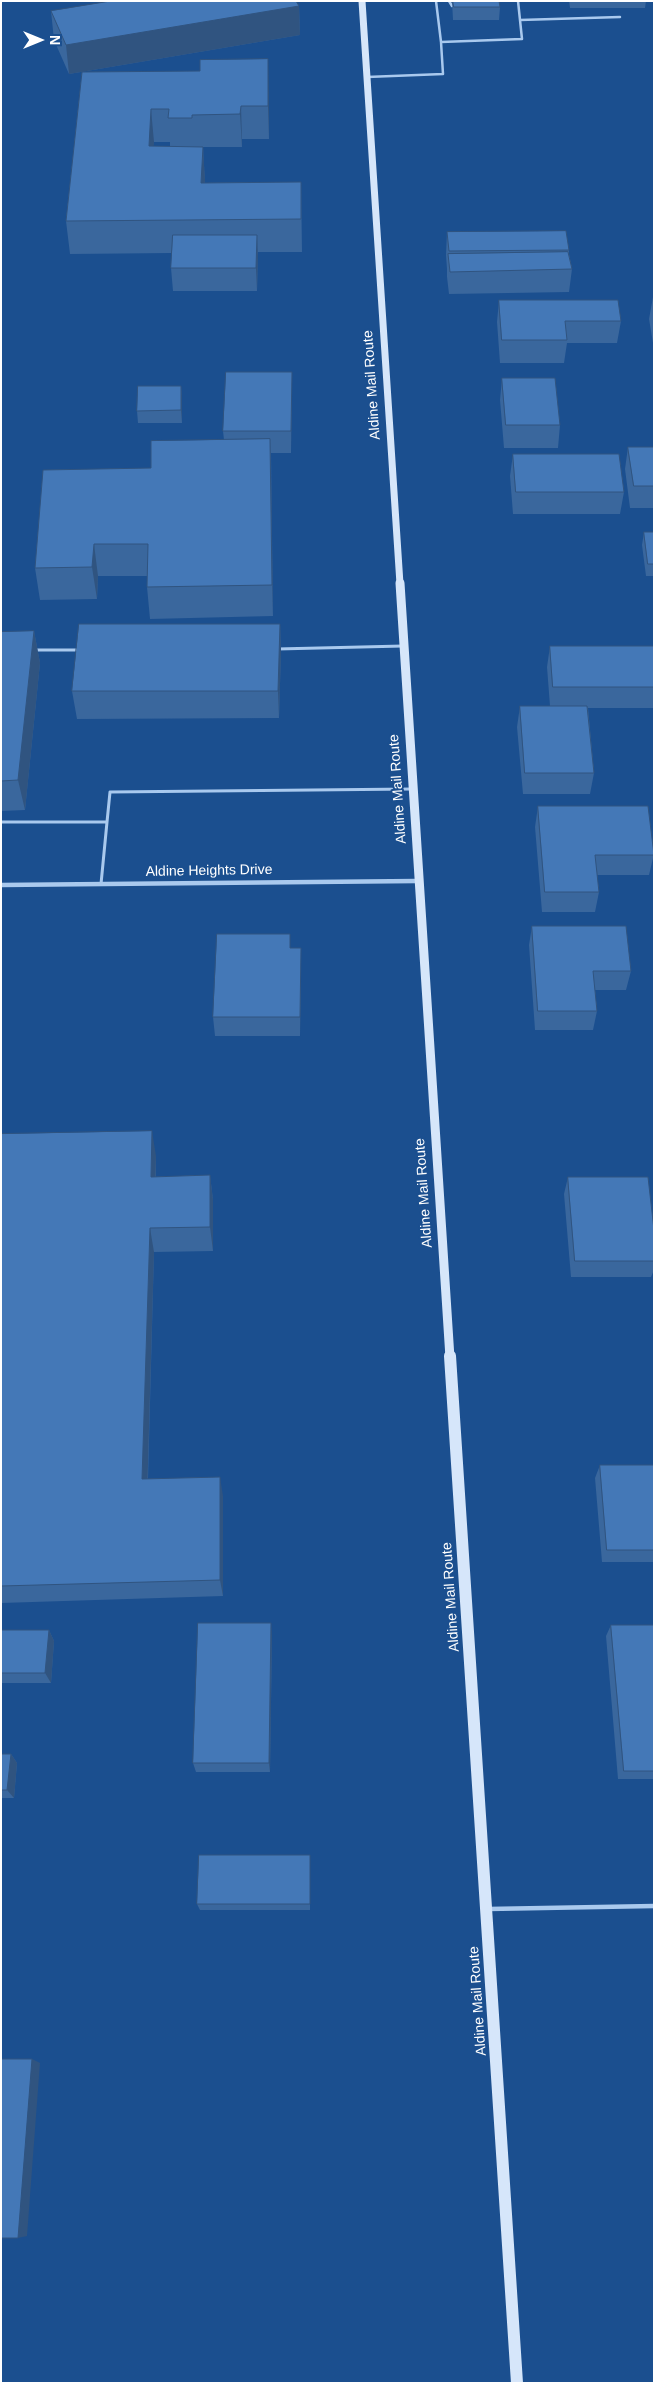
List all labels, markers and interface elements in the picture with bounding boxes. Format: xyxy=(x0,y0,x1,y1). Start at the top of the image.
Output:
north arrow xyxy=(15,15,65,65)
text: N xyxy=(47,35,63,45)
street label: Aldine Mail Route xyxy=(360,330,384,440)
street label: Aldine Mail Route xyxy=(386,734,410,844)
street label: Aldine Heights Drive xyxy=(145,861,273,881)
street label: Aldine Mail Route xyxy=(412,1138,436,1248)
street label: Aldine Mail Route xyxy=(439,1542,463,1652)
street label: Aldine Mail Route xyxy=(466,1946,490,2056)

